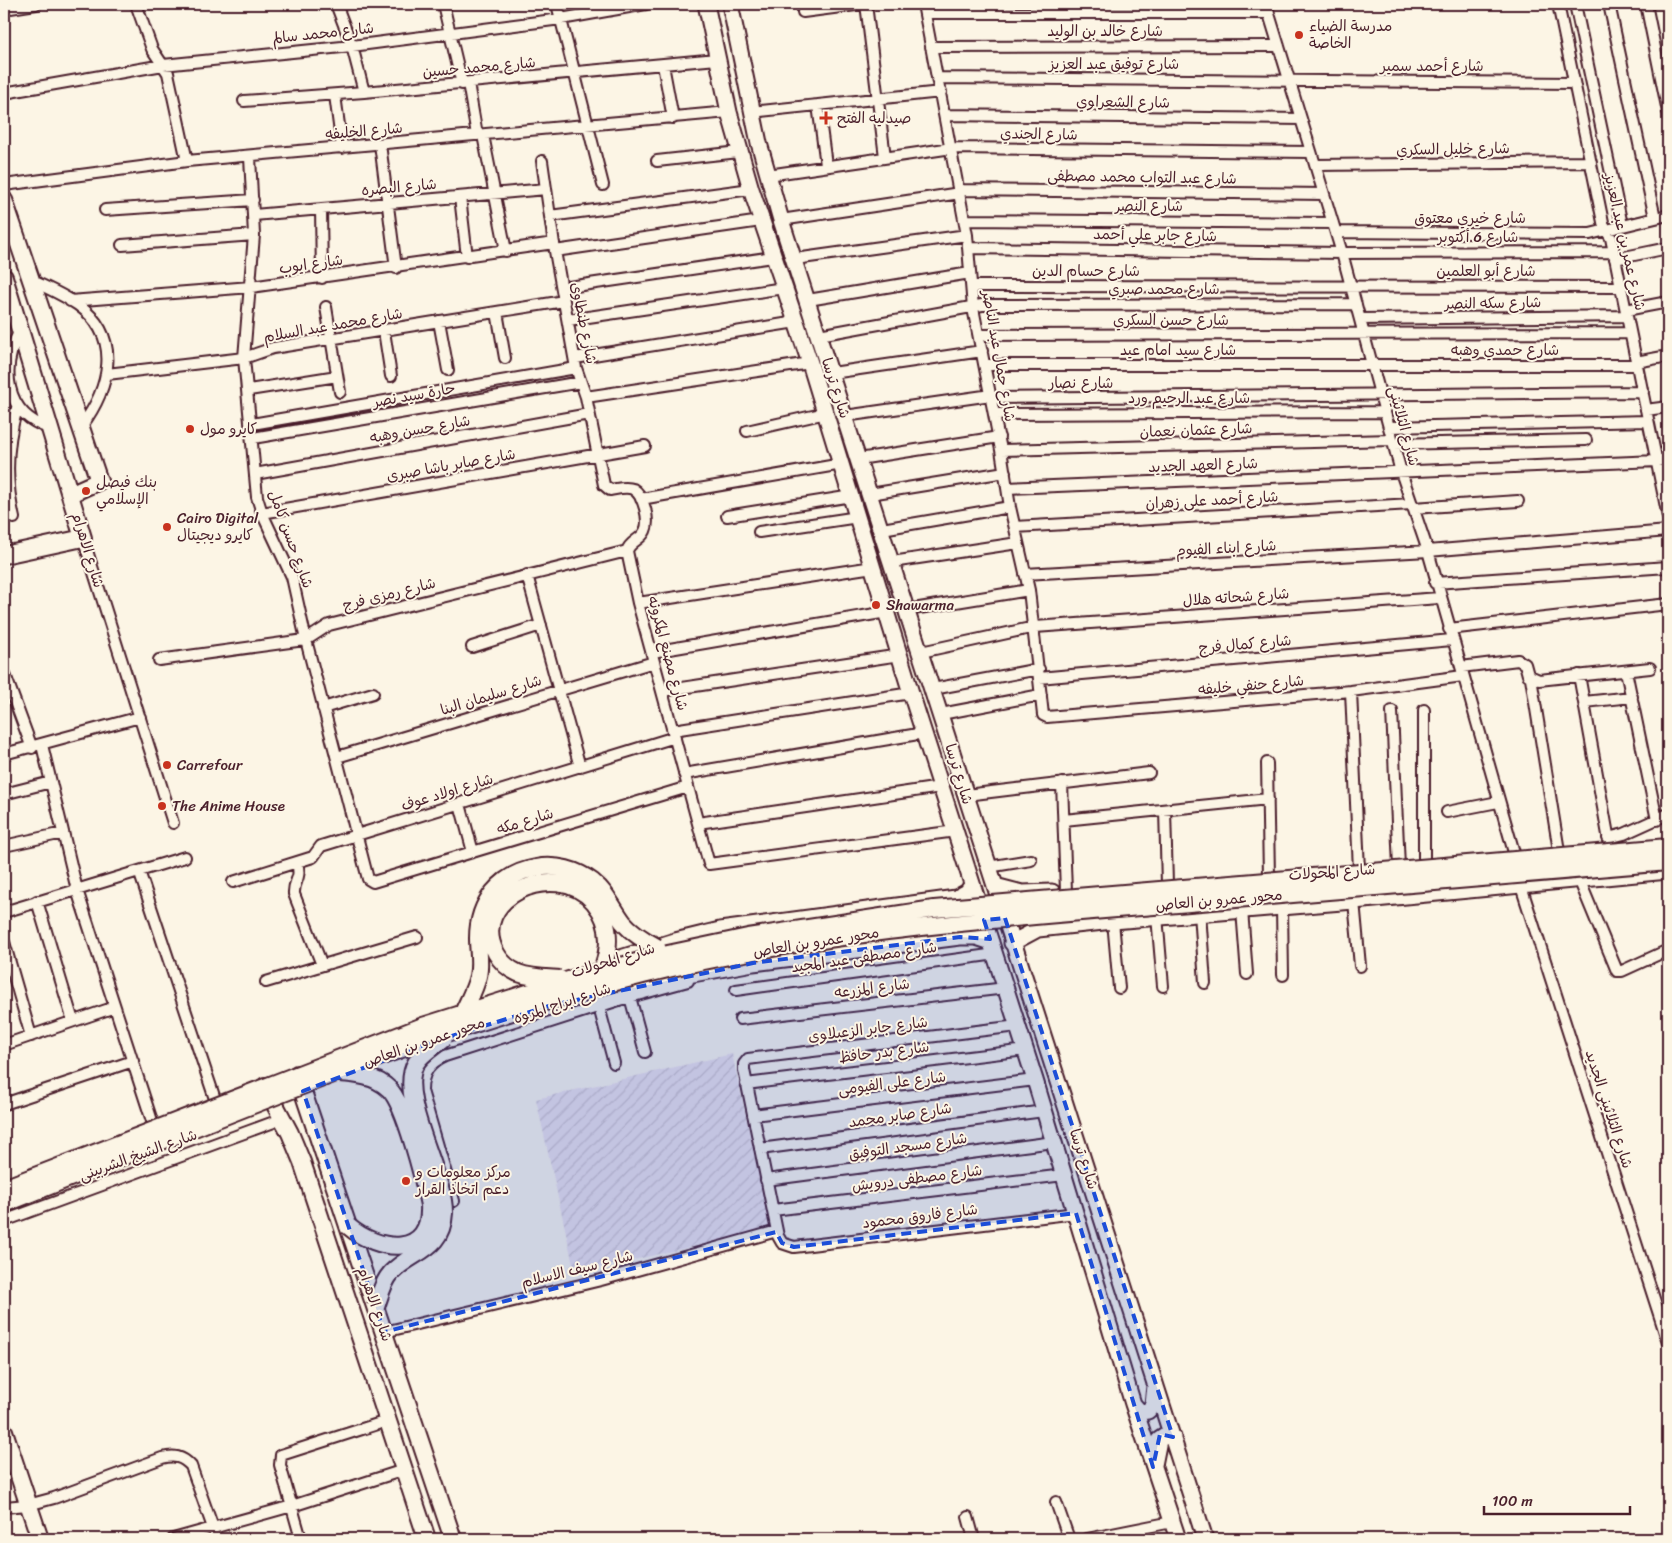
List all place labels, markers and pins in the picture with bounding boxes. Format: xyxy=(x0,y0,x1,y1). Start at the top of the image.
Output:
place label: مدرسة الضياء الخاصة xyxy=(1309,13,1392,56)
marker: مدرسة الضياء الخاصة xyxy=(1293,29,1305,41)
place label: صيدليه الفتح xyxy=(837,105,911,131)
marker: صيدليه الفتح xyxy=(819,111,833,125)
place label: كايرو مول xyxy=(200,416,257,442)
marker: كايرو مول xyxy=(184,423,196,435)
place label: بنك فيصل الإسلامي xyxy=(96,469,157,512)
marker: بنك فيصل الإسلامي xyxy=(80,485,92,497)
place label: Cairo Digital كايرو ديجيتال xyxy=(177,505,259,548)
marker: Cairo Digital كايرو ديجيتال xyxy=(161,521,173,533)
place label: Shawarma xyxy=(886,592,954,618)
marker: Shawarma xyxy=(870,599,882,611)
place label: Carrefour xyxy=(177,752,243,778)
marker: Carrefour xyxy=(161,759,173,771)
place label: The Anime House xyxy=(172,793,285,819)
marker: The Anime House xyxy=(156,800,168,812)
place label: مركز معلومات و دعم اتخاذ القرار xyxy=(415,1159,511,1202)
marker: مركز معلومات و دعم اتخاذ القرار xyxy=(400,1175,412,1187)

